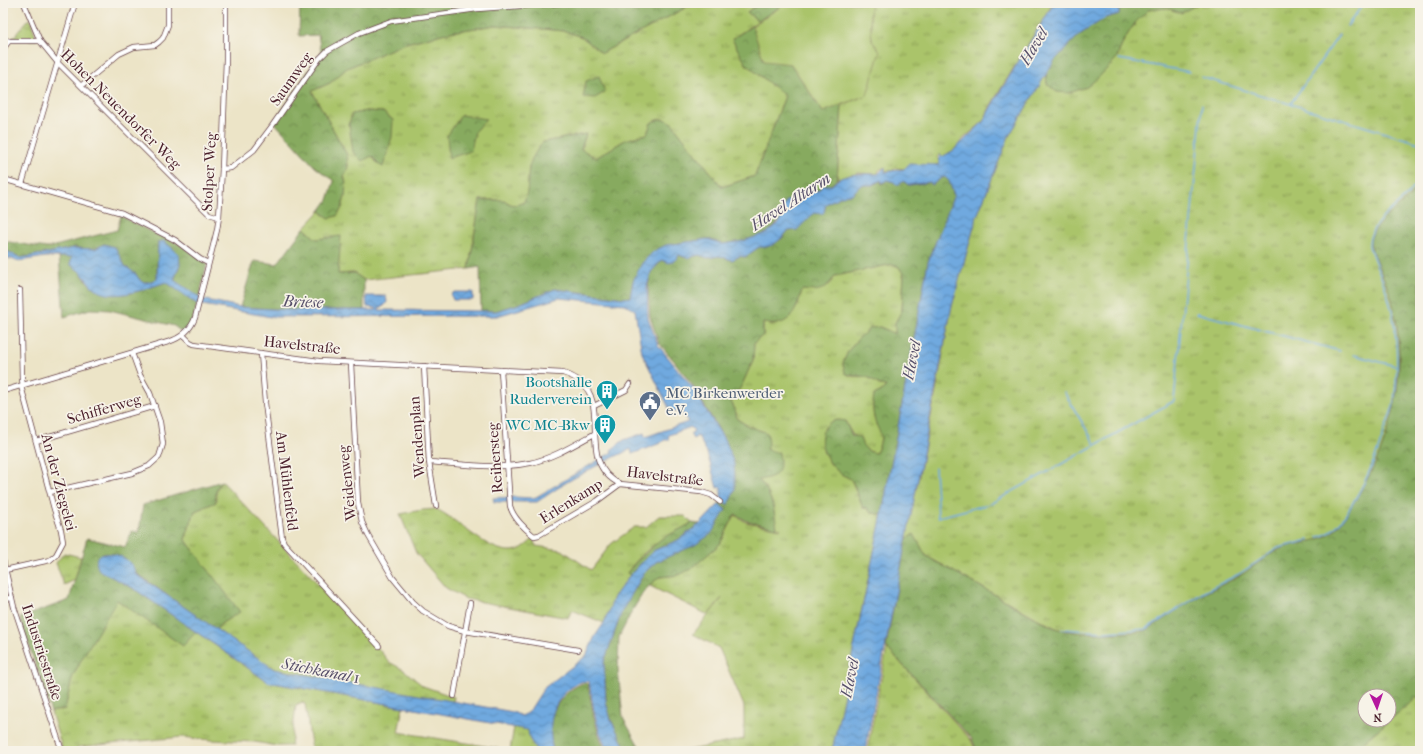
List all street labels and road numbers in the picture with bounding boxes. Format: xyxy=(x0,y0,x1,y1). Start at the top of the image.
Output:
street label: Hohen Neuendorfer Weg xyxy=(57,45,186,174)
street label: Saumweg xyxy=(266,48,317,109)
street label: Stolper Weg xyxy=(198,131,220,212)
street label: Havelstraße xyxy=(263,332,342,358)
street label: Schifferweg xyxy=(65,390,144,428)
street label: Wendenplan xyxy=(405,395,429,479)
street label: Reihersteg xyxy=(483,421,506,494)
street label: Am Mühlenfeld xyxy=(272,429,302,533)
street label: An der Ziegelei xyxy=(37,430,81,533)
street label: Weidenweg xyxy=(334,443,360,523)
street label: Havelstraße xyxy=(626,462,705,490)
street label: Erlenkamp xyxy=(536,475,606,527)
street label: Industriestraße xyxy=(18,602,66,703)

